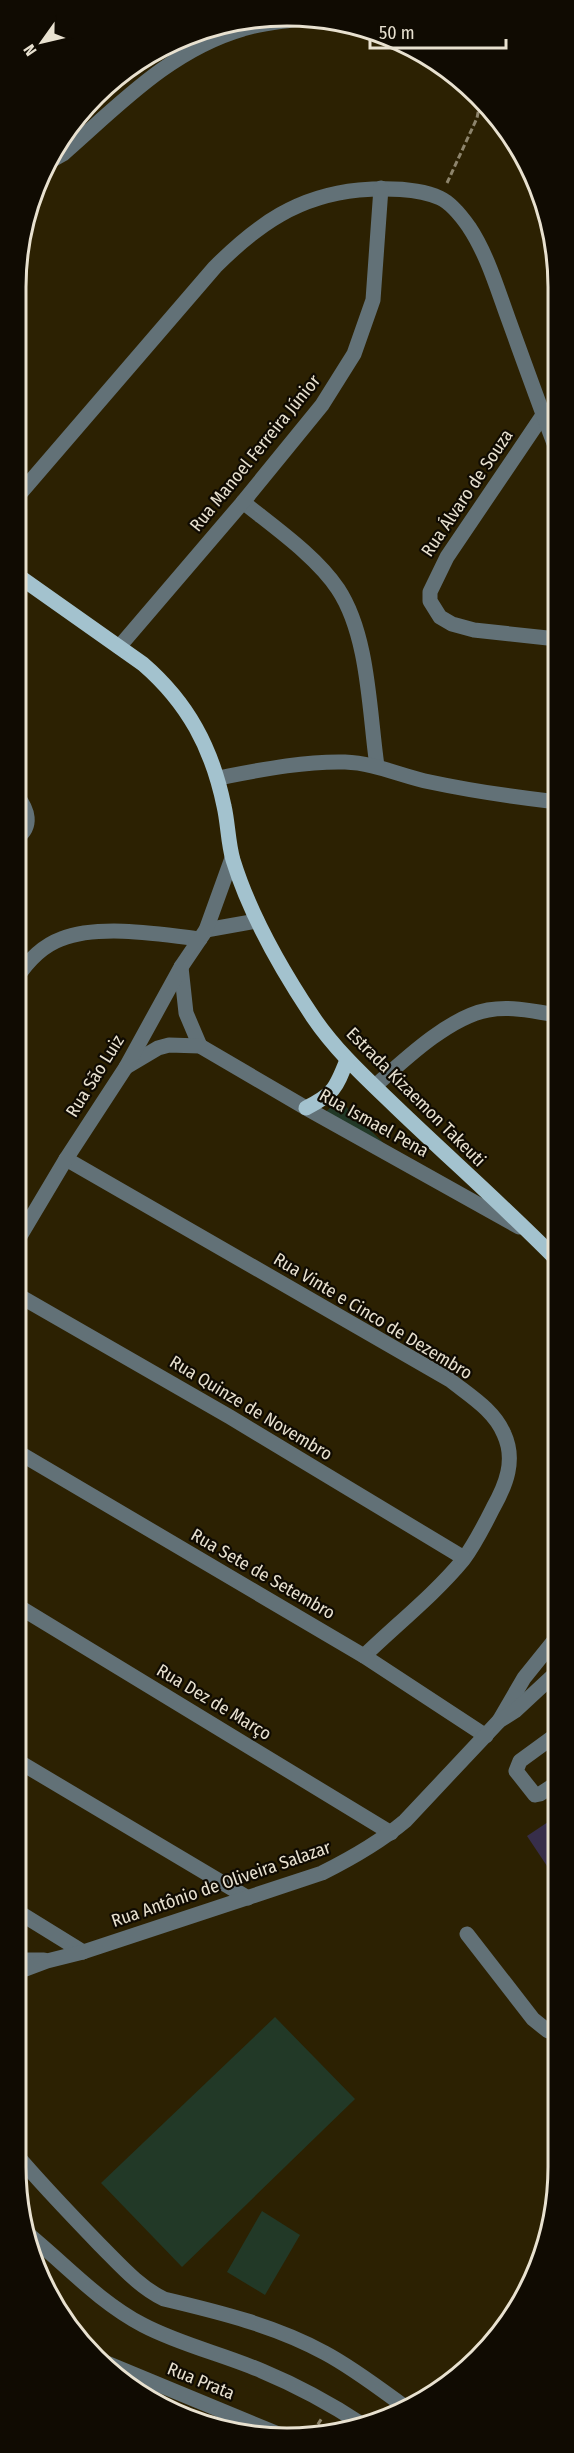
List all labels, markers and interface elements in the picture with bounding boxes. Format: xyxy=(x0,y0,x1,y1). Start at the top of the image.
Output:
north arrow xyxy=(12,12,72,72)
scale bar xyxy=(370,12,506,50)
text: 50 m xyxy=(379,22,415,44)
text: N xyxy=(19,41,41,59)
street label: Rua Manoel Ferreira Júnior xyxy=(185,370,325,536)
street label: Rua Álvaro de Souza xyxy=(415,425,518,561)
street label: Estrada Kizaemon Takeuti xyxy=(342,1023,490,1171)
street label: Rua São Luiz xyxy=(61,1031,129,1121)
street label: Rua Ismael Pena xyxy=(316,1084,433,1162)
street label: Rua Vinte e Cinco de Dezembro xyxy=(270,1248,476,1384)
street label: Rua Quinze de Novembro xyxy=(166,1351,336,1465)
street label: Rua Sete de Setembro xyxy=(187,1524,339,1624)
street label: Rua Dez de Março xyxy=(153,1659,275,1745)
street label: Rua Antônio de Oliveira Salazar xyxy=(108,1836,334,1932)
street label: Rua Prata xyxy=(164,2358,238,2404)

